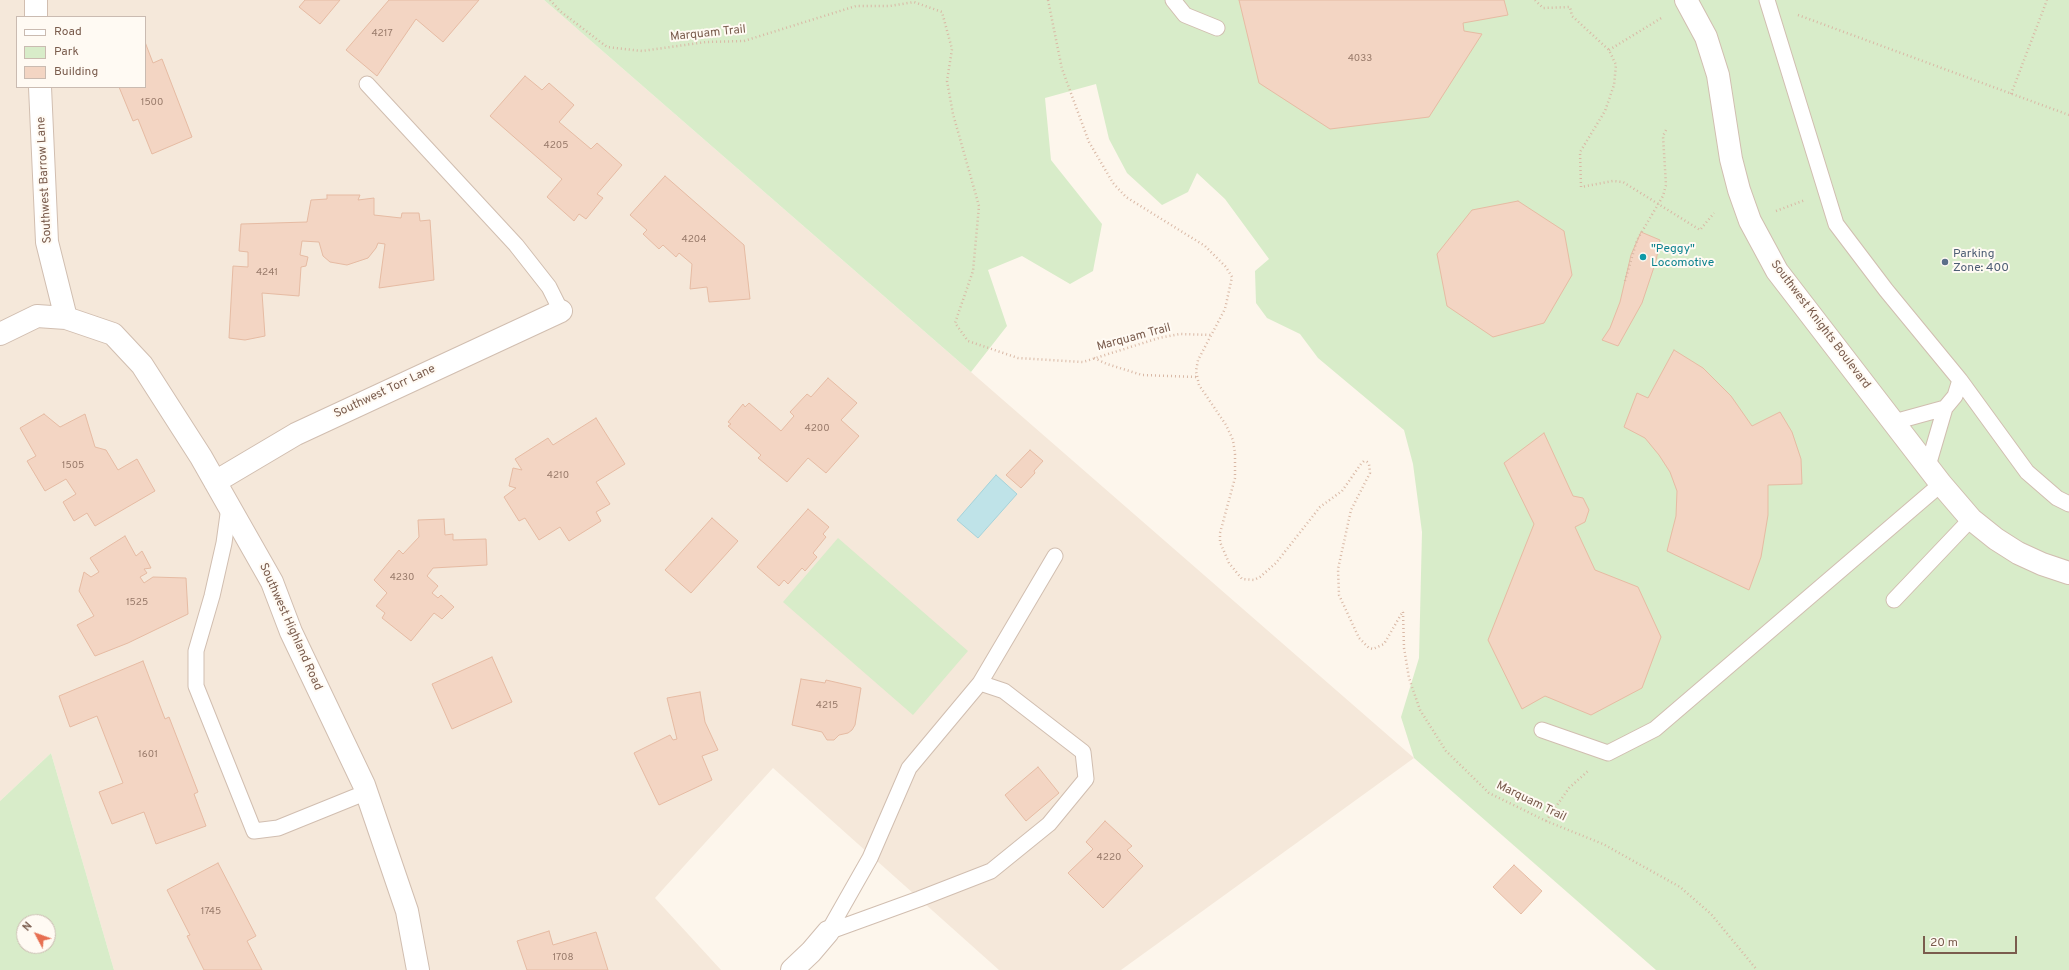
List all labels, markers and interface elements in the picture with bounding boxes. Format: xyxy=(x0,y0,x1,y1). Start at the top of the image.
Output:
legend xyxy=(16,16,146,88)
street label: Marquam Trail xyxy=(669,23,747,45)
text: Road xyxy=(54,24,82,40)
house number: 4217 xyxy=(371,28,393,40)
text: Park xyxy=(54,44,79,60)
house number: 4033 xyxy=(1348,53,1372,65)
text: Building xyxy=(54,64,98,80)
house number: 1500 xyxy=(141,97,163,109)
street label: Southwest Barrow Lane xyxy=(34,116,56,244)
house number: 4205 xyxy=(544,140,568,152)
house number: 4204 xyxy=(682,234,706,246)
place label: "Peggy" Locomotive xyxy=(1651,243,1714,271)
place label: Parking Zone: 400 xyxy=(1953,248,2009,276)
marker: "Peggy" Locomotive xyxy=(1638,252,1648,262)
marker: Parking Zone: 400 xyxy=(1940,257,1950,267)
street label: Southwest Knights Boulevard xyxy=(1767,258,1873,392)
house number: 4241 xyxy=(256,267,278,279)
street label: Marquam Trail xyxy=(1095,321,1173,355)
street label: Southwest Torr Lane xyxy=(332,362,438,422)
house number: 4200 xyxy=(804,423,830,435)
house number: 1505 xyxy=(62,460,84,472)
house number: 4210 xyxy=(547,470,569,482)
street label: Southwest Highland Road xyxy=(255,561,325,693)
house number: 4230 xyxy=(390,572,414,584)
house number: 1525 xyxy=(126,597,148,609)
house number: 4215 xyxy=(816,700,838,712)
house number: 1601 xyxy=(138,749,158,761)
street label: Marquam Trail xyxy=(1494,779,1568,825)
house number: 4220 xyxy=(1097,852,1121,864)
house number: 1745 xyxy=(201,906,221,918)
north arrow xyxy=(16,914,56,954)
text: N xyxy=(20,919,36,934)
scale bar xyxy=(1925,928,2019,954)
text: 20 m xyxy=(1930,935,1958,951)
house number: 1708 xyxy=(552,952,574,964)

